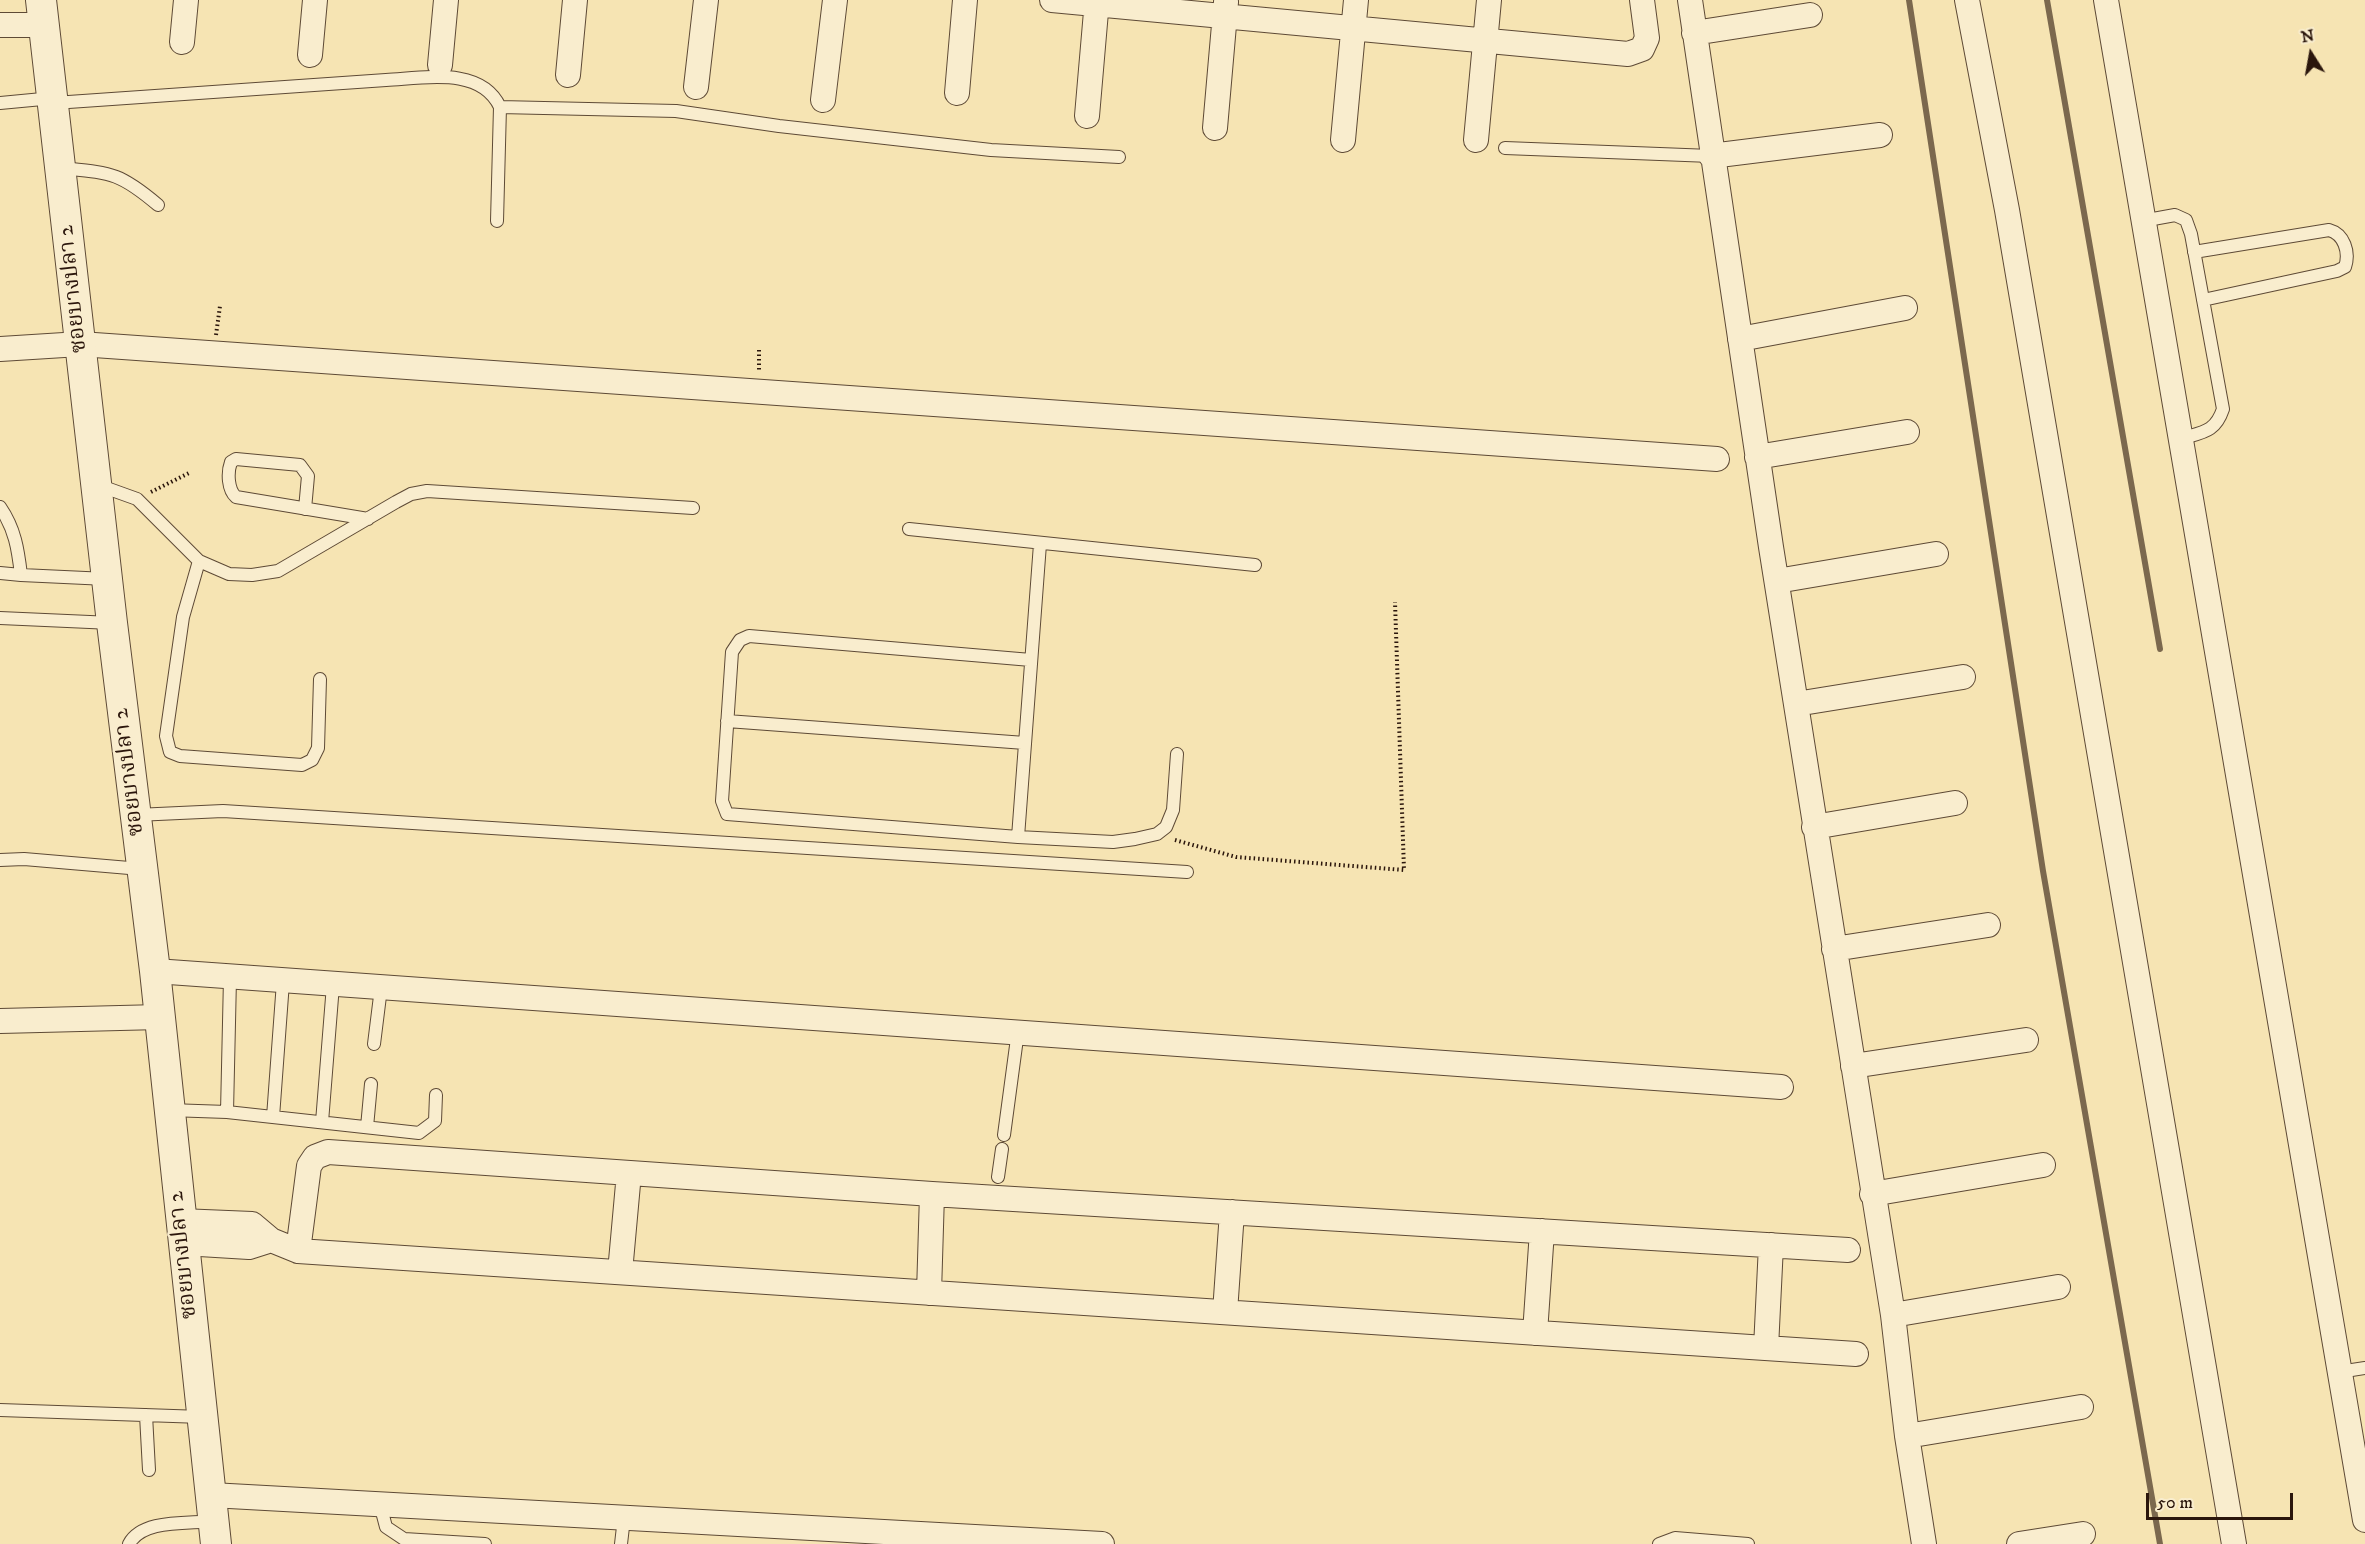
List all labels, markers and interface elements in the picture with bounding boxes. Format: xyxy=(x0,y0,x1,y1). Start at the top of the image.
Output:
north arrow xyxy=(2281,24,2341,84)
text: N xyxy=(2299,25,2316,47)
street label: ซอยบางปลา 2 xyxy=(54,224,94,354)
street label: ซอยบางปลา 2 xyxy=(109,707,151,837)
street label: ซอยบางปลา 2 xyxy=(164,1190,204,1320)
scale bar xyxy=(2149,1481,2296,1519)
text: 50 m xyxy=(2157,1492,2193,1514)

